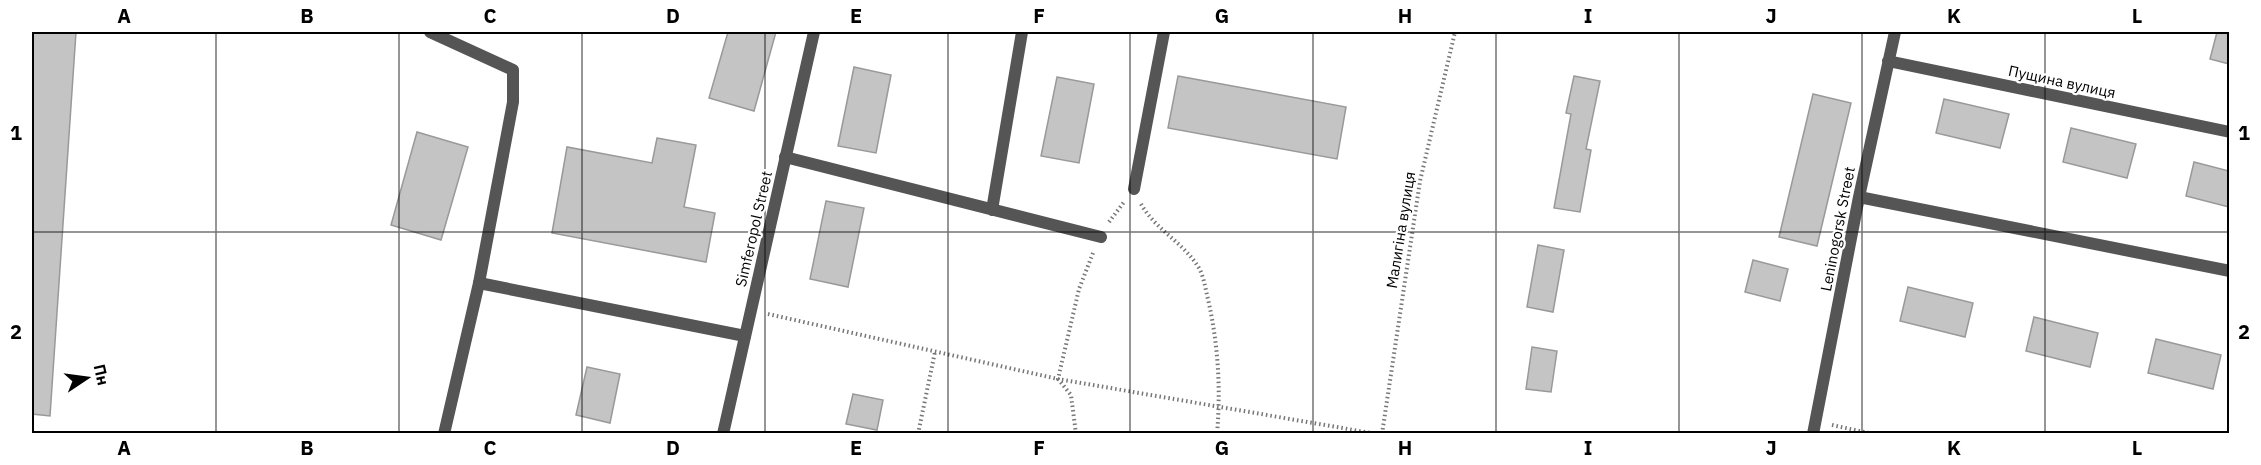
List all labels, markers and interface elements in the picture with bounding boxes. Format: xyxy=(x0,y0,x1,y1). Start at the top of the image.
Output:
text: A xyxy=(117,2,131,29)
text: B xyxy=(300,2,314,29)
text: C xyxy=(483,2,497,29)
text: D xyxy=(666,2,680,29)
text: E xyxy=(850,2,862,29)
text: F xyxy=(1033,2,1045,29)
text: G xyxy=(1215,2,1229,29)
text: H xyxy=(1398,2,1412,29)
text: I xyxy=(1584,2,1592,29)
text: J xyxy=(1765,2,1777,29)
text: K xyxy=(1947,2,1961,29)
text: L xyxy=(2132,2,2142,29)
street label: Пущина вулиця xyxy=(2007,61,2118,102)
text: 1 xyxy=(10,119,22,146)
text: 1 xyxy=(2238,119,2250,146)
street label: Leninogorsk Street xyxy=(1816,165,1859,293)
street label: Simferopol Street xyxy=(731,169,776,289)
street label: Малигіна вулиця xyxy=(1382,170,1419,290)
text: 2 xyxy=(10,318,22,345)
text: 2 xyxy=(2238,318,2250,345)
north arrow xyxy=(57,348,117,408)
text: Пн xyxy=(89,362,114,387)
text: A xyxy=(117,434,131,461)
text: B xyxy=(300,434,314,461)
text: C xyxy=(483,434,497,461)
text: D xyxy=(666,434,680,461)
text: E xyxy=(850,434,862,461)
text: F xyxy=(1033,434,1045,461)
text: G xyxy=(1215,434,1229,461)
text: H xyxy=(1398,434,1412,461)
text: I xyxy=(1584,434,1592,461)
text: J xyxy=(1765,434,1777,461)
text: K xyxy=(1947,434,1961,461)
text: L xyxy=(2132,434,2142,461)

